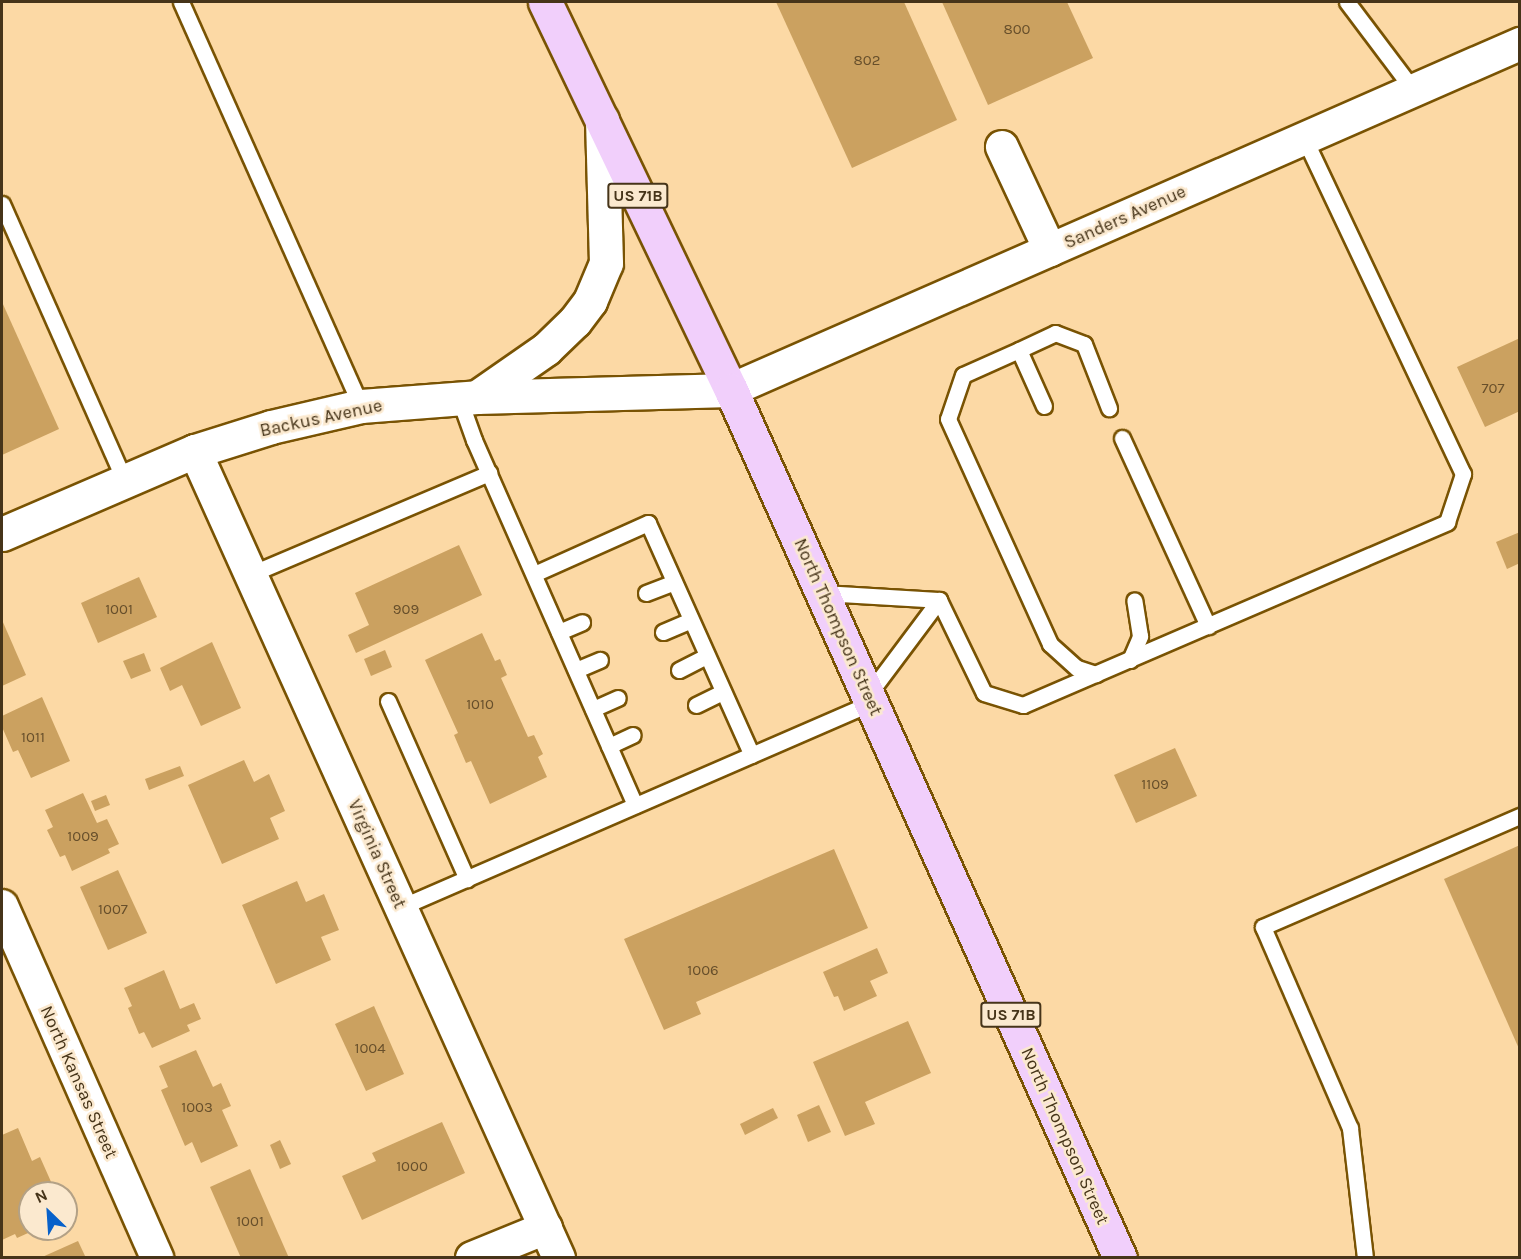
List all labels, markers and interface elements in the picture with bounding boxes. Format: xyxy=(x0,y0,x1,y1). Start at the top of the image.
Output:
house number: 800 xyxy=(1003,21,1031,39)
house number: 802 xyxy=(854,52,880,70)
street label: Sanders Avenue xyxy=(1061,180,1189,254)
road number: US 71B xyxy=(606,183,670,209)
house number: 707 xyxy=(1482,380,1504,398)
street label: Backus Avenue xyxy=(258,395,384,441)
street label: North Thompson Street xyxy=(789,535,887,719)
house number: 1001 xyxy=(105,601,133,619)
house number: 909 xyxy=(393,601,419,619)
house number: 1010 xyxy=(466,696,494,714)
house number: 1011 xyxy=(21,729,45,747)
house number: 1109 xyxy=(1141,776,1169,794)
street label: Virginia Street xyxy=(343,796,411,912)
house number: 1009 xyxy=(67,828,99,846)
house number: 1007 xyxy=(98,901,128,919)
house number: 1006 xyxy=(687,962,719,980)
street label: North Kansas Street xyxy=(36,1002,122,1162)
road number: US 71B xyxy=(980,1002,1042,1028)
house number: 1004 xyxy=(354,1040,386,1058)
street label: North Thompson Street xyxy=(1016,1044,1114,1228)
house number: 1003 xyxy=(181,1099,213,1117)
house number: 1000 xyxy=(396,1158,428,1176)
north arrow xyxy=(18,1181,78,1241)
text: N xyxy=(32,1185,50,1207)
house number: 1001 xyxy=(236,1213,264,1231)

